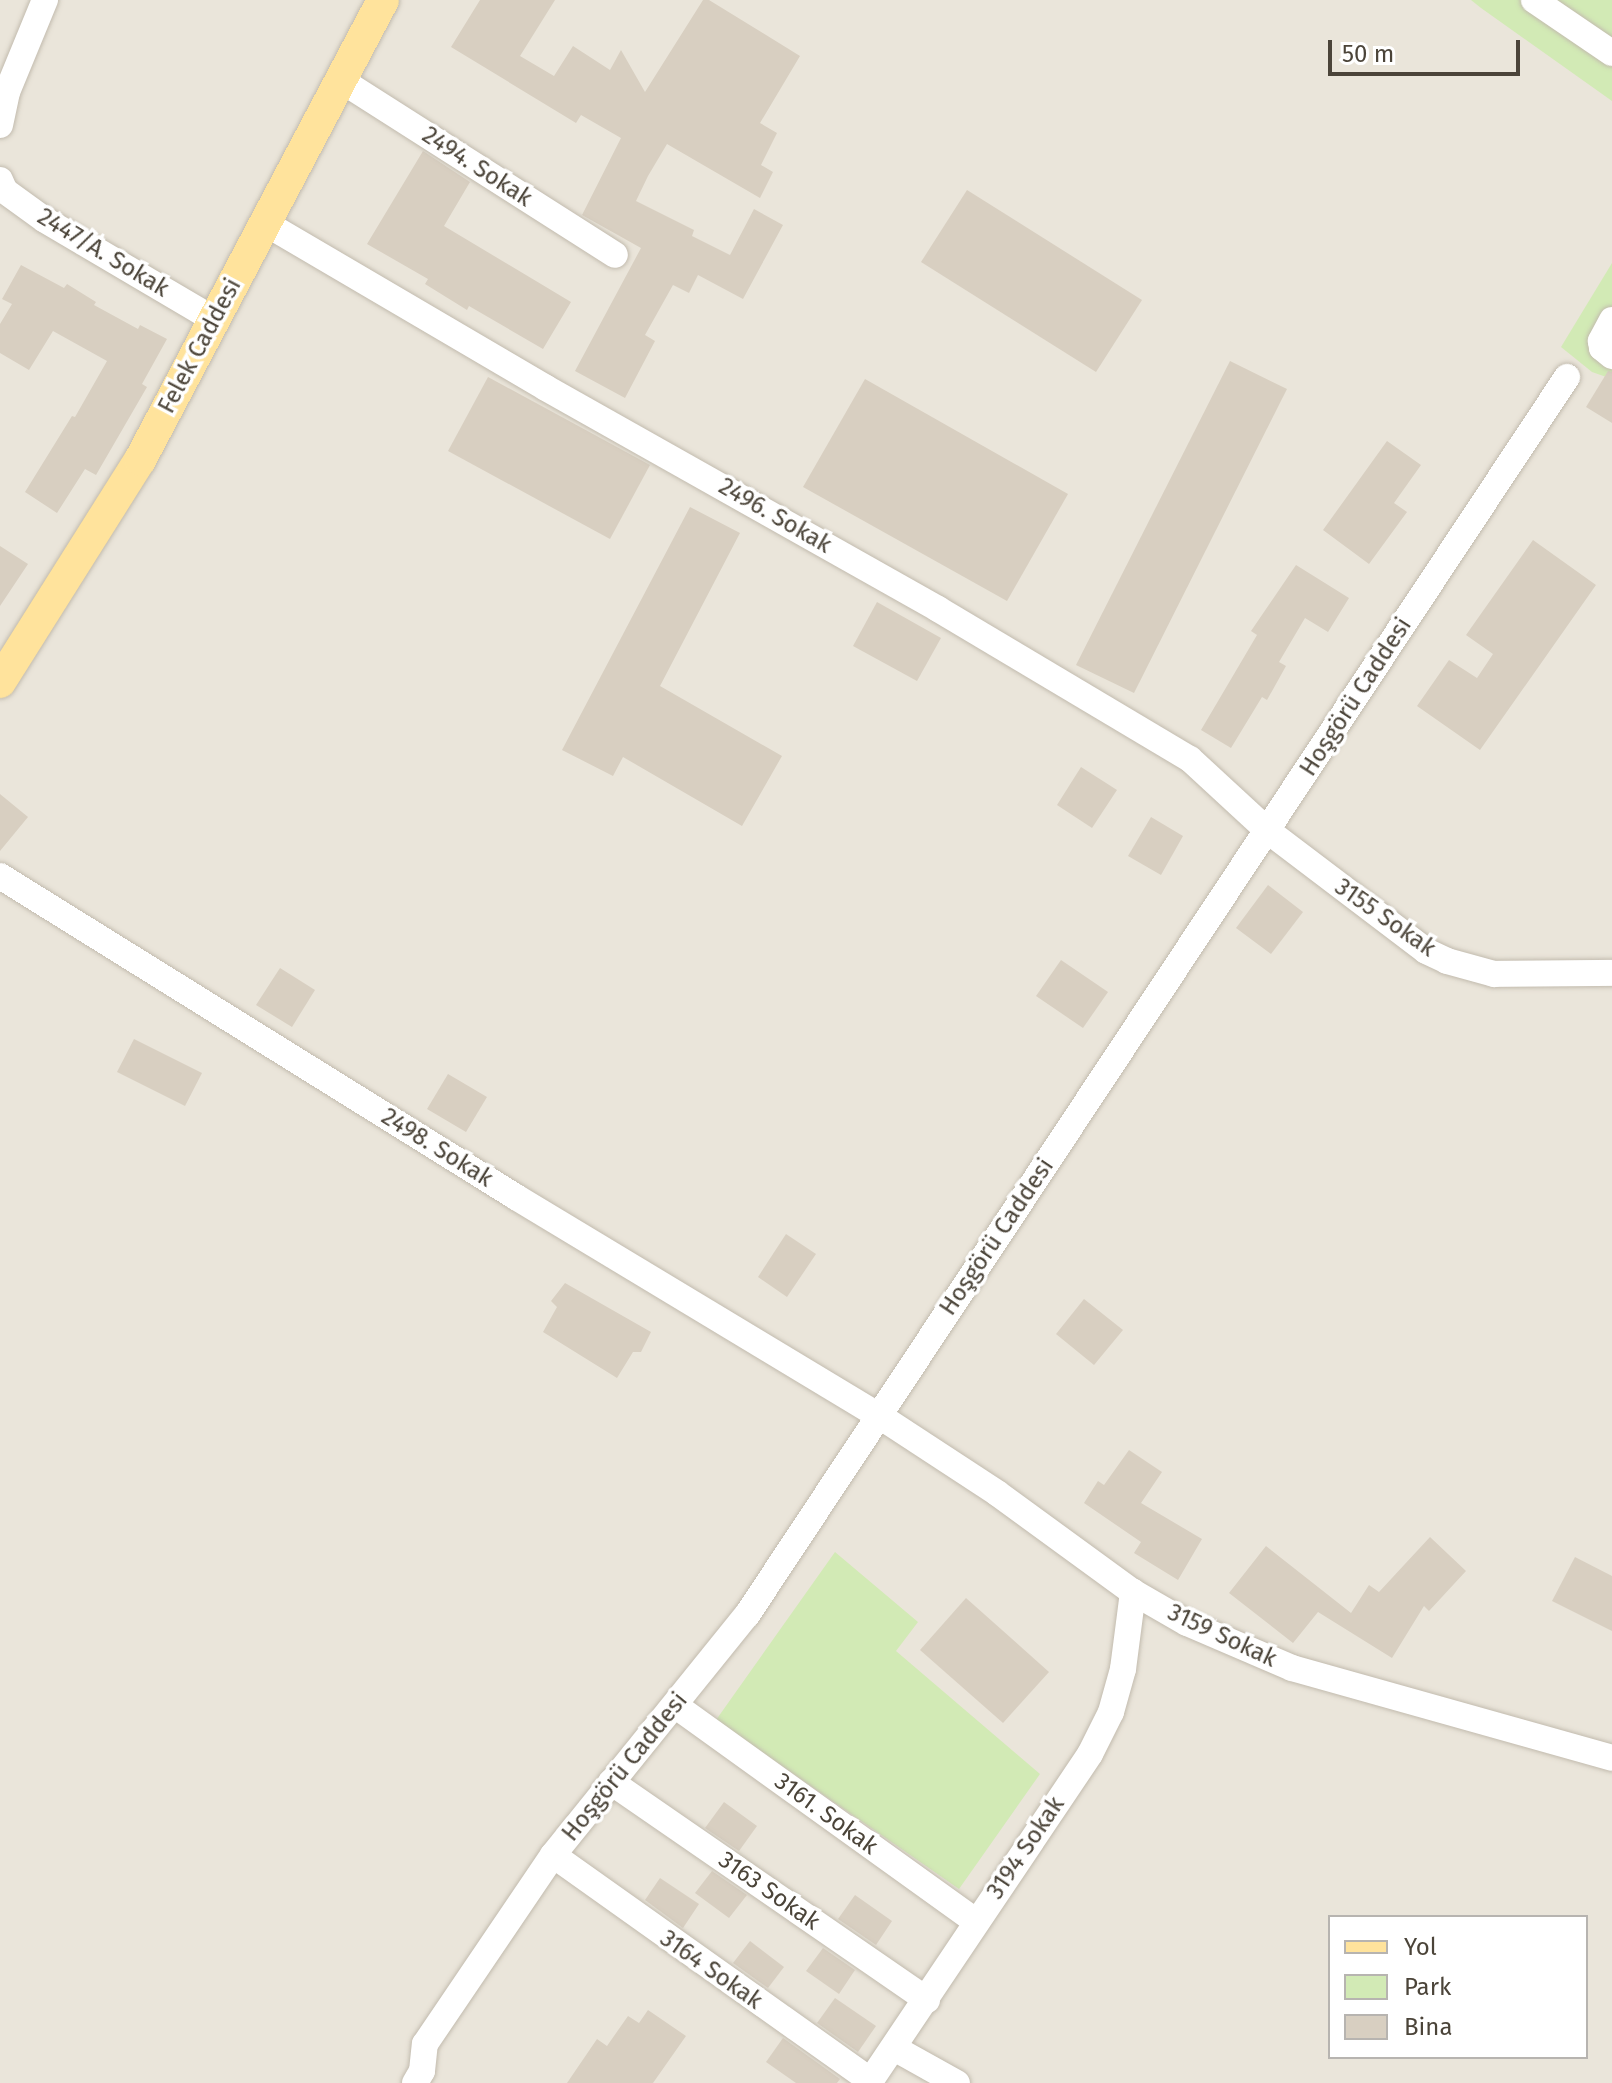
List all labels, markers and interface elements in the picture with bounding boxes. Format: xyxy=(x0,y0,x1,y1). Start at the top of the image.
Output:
scale bar xyxy=(1332,24,1524,74)
text: 50 m xyxy=(1342,40,1394,68)
street label: 2494. Sokak xyxy=(417,121,537,213)
street label: 2447/A. Sokak xyxy=(32,203,174,303)
street label: Felek Caddesi xyxy=(152,274,248,418)
street label: 2496. Sokak xyxy=(714,472,836,560)
street label: Hoşgörü Caddesi xyxy=(1294,612,1418,782)
street label: 3155 Sokak xyxy=(1329,873,1441,963)
street label: 2498. Sokak xyxy=(376,1102,498,1194)
street label: Hoşgörü Caddesi xyxy=(934,1153,1060,1321)
street label: 3159 Sokak xyxy=(1163,1598,1281,1674)
street label: Hoşgörü Caddesi xyxy=(556,1687,694,1847)
street label: 3161. Sokak xyxy=(769,1767,883,1861)
street label: 3194 Sokak xyxy=(981,1791,1071,1905)
street label: 3163 Sokak xyxy=(713,1846,825,1936)
legend xyxy=(1328,1915,1588,2059)
street label: 3164 Sokak xyxy=(654,1924,768,2016)
text: Yol xyxy=(1404,1933,1437,1961)
text: Park xyxy=(1404,1973,1451,2001)
text: Bina xyxy=(1404,2013,1452,2041)

